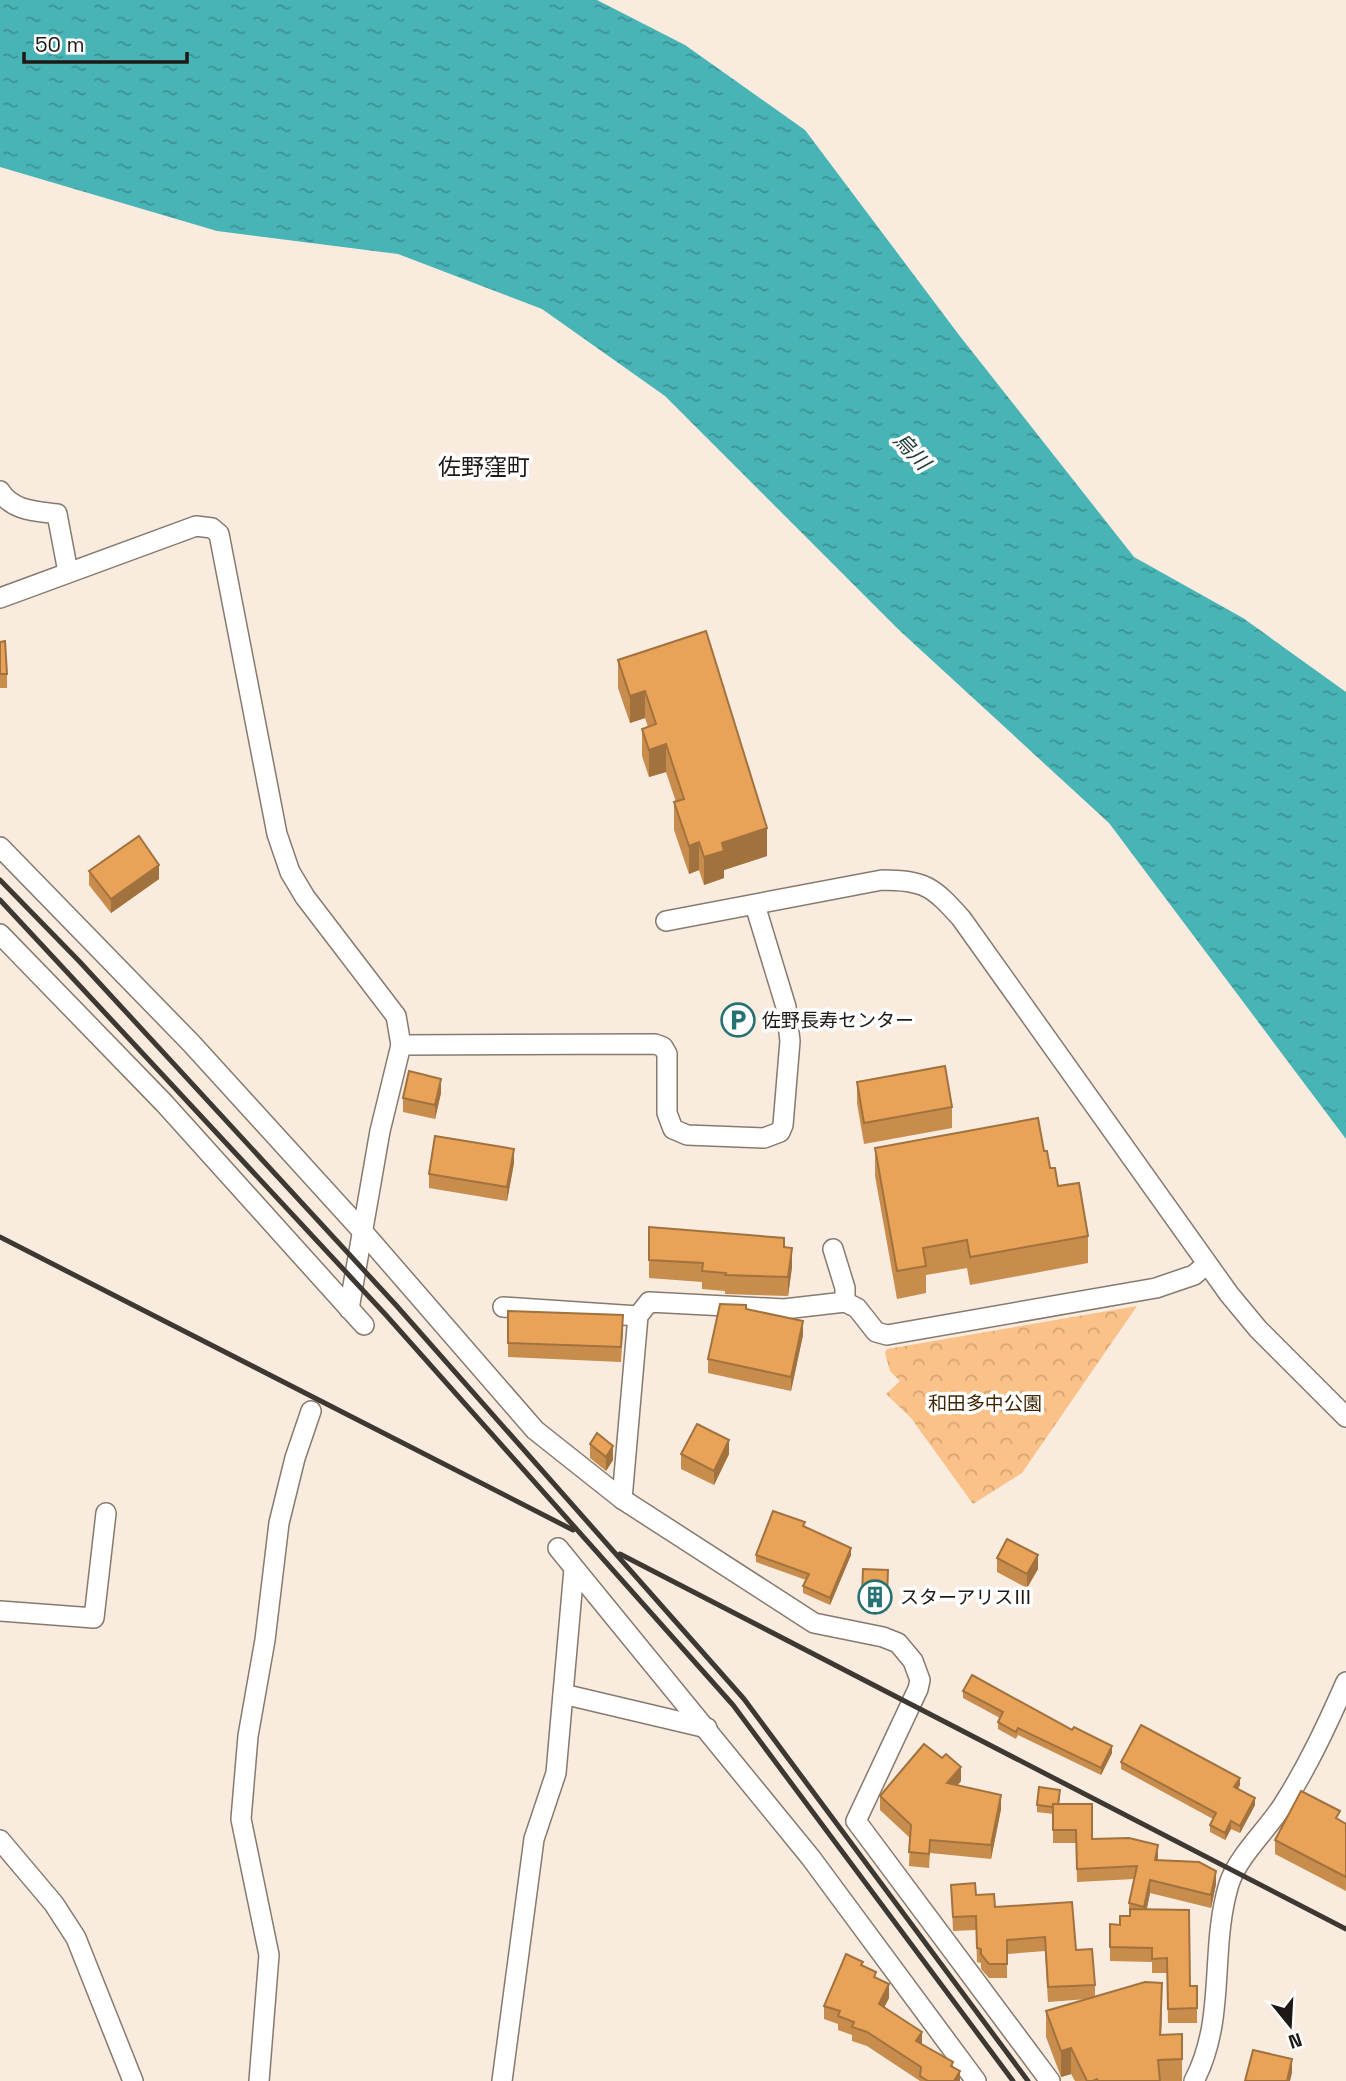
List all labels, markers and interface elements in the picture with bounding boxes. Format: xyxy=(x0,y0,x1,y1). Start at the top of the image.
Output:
scale bar xyxy=(24,21,187,65)
text: 50 m xyxy=(35,31,85,58)
water label: 烏川 xyxy=(888,426,938,477)
district label: 佐野窪町 xyxy=(438,452,530,482)
parking icon: 佐野長寿センター xyxy=(719,1001,757,1039)
place label: 佐野長寿センター xyxy=(762,1008,914,1033)
park label: 和田多中公園 xyxy=(928,1391,1042,1416)
building icon: スターアリスⅢ xyxy=(856,1578,894,1616)
place label: スターアリスⅢ xyxy=(900,1585,1032,1610)
north arrow xyxy=(1255,1990,1325,2060)
text: N xyxy=(1285,2027,1305,2055)

